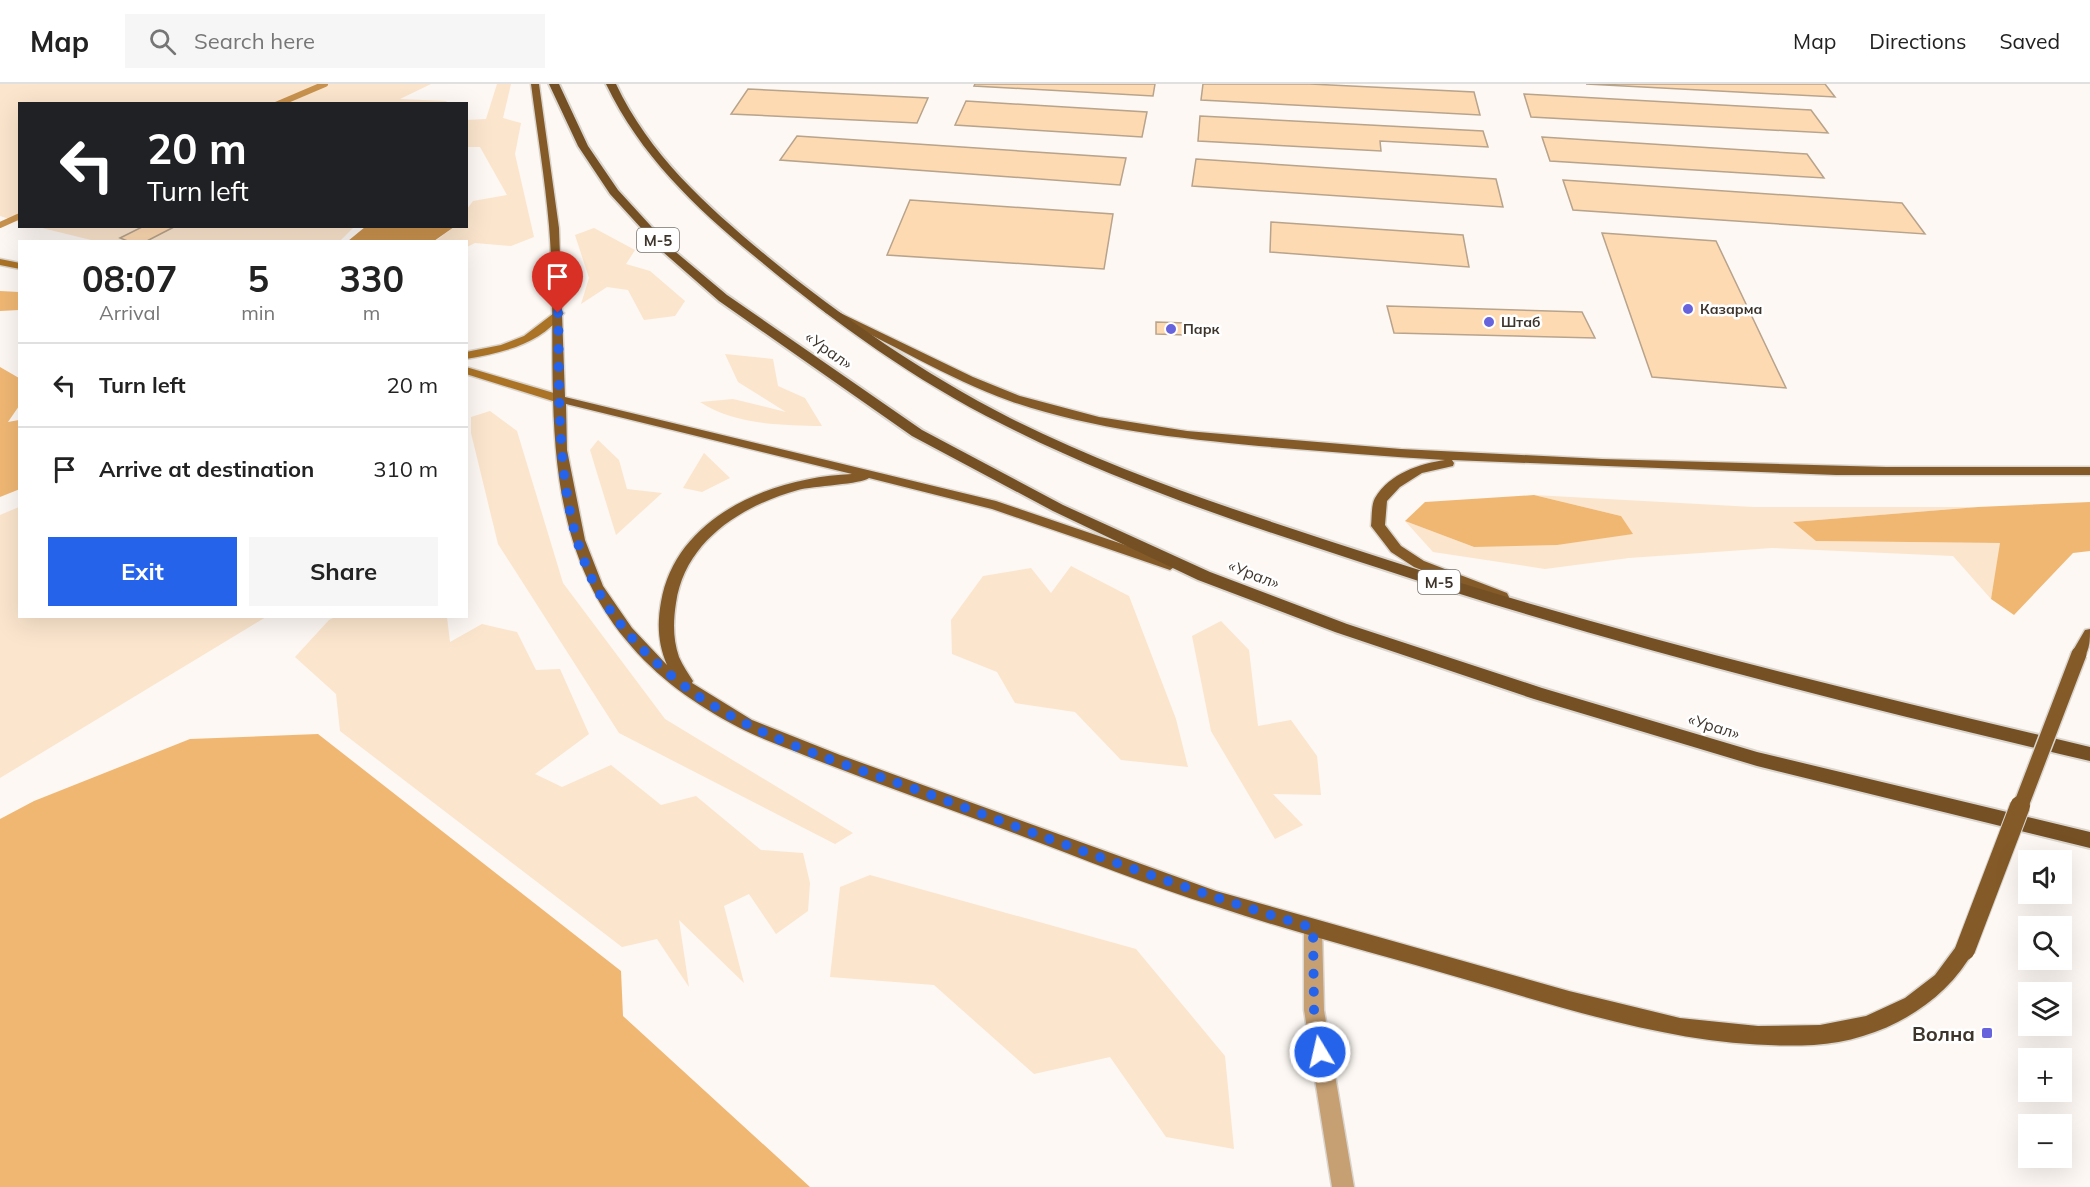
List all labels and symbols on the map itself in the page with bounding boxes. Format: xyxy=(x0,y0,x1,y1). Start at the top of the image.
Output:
road number: М-5 xyxy=(637,228,679,252)
pin xyxy=(532,251,583,313)
place label: Казарма xyxy=(1700,300,1762,318)
marker: Казарма xyxy=(1681,302,1695,316)
place label: Штаб xyxy=(1501,313,1541,331)
marker: Штаб xyxy=(1482,315,1496,329)
place label: Парк xyxy=(1183,320,1221,338)
marker: Парк xyxy=(1164,322,1178,336)
street label: «Урал» xyxy=(802,327,856,373)
street label: «Урал» xyxy=(1226,555,1282,593)
road number: М-5 xyxy=(1418,570,1460,594)
street label: «Урал» xyxy=(1686,709,1742,743)
position arrow xyxy=(1288,1020,1352,1084)
place label: Волна xyxy=(1912,1021,1975,1046)
marker: Волна xyxy=(1980,1026,1994,1040)

